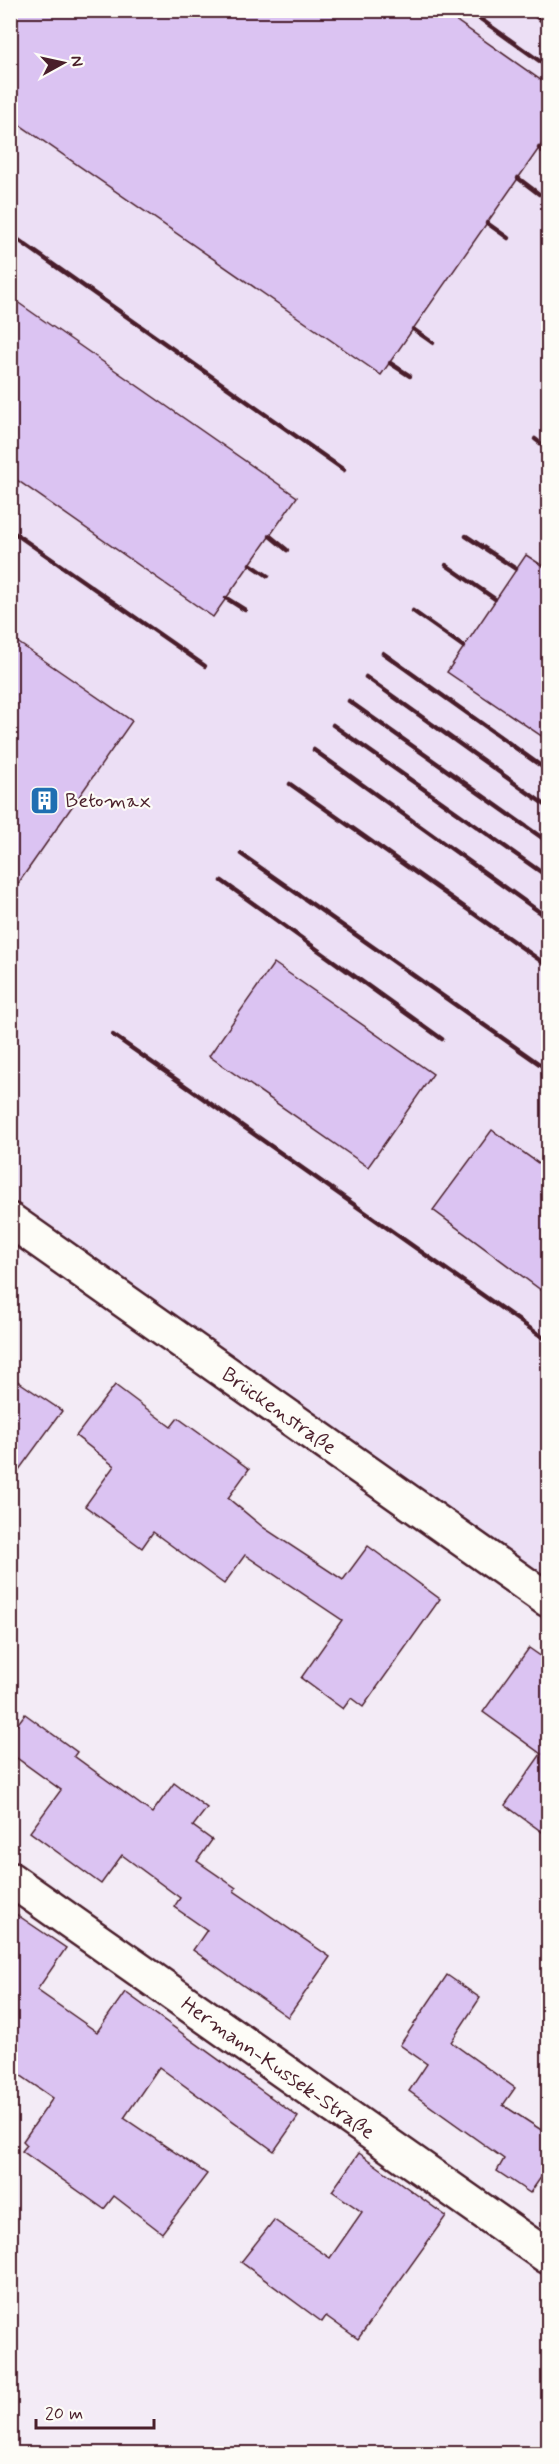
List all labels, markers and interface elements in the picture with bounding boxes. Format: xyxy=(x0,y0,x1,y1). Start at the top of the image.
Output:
north arrow xyxy=(33,33,93,93)
text: N xyxy=(65,54,88,68)
building icon: Betomax xyxy=(28,784,60,816)
place label: Betomax xyxy=(65,787,151,815)
street label: Brückenstraße xyxy=(216,1361,342,1462)
street label: Hermann-Kussek-Straße xyxy=(175,1991,380,2146)
scale bar xyxy=(36,2392,154,2430)
text: 20 m xyxy=(45,2402,83,2426)

